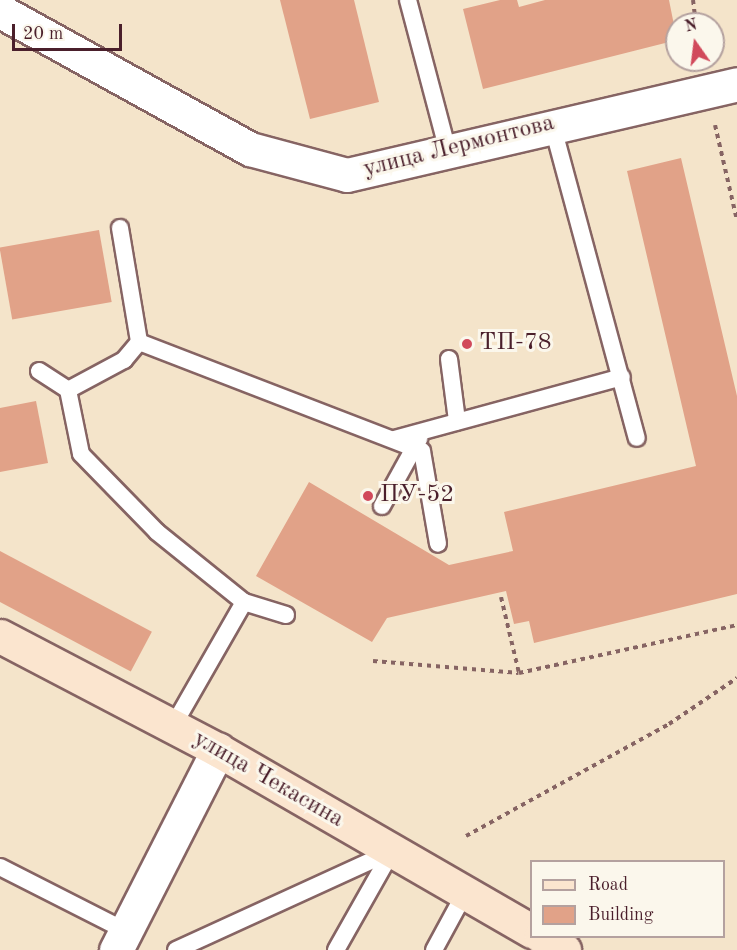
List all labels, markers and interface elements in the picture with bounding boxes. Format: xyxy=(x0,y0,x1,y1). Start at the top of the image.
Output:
scale bar xyxy=(15,12,124,50)
north arrow xyxy=(665,12,725,72)
text: N xyxy=(683,17,699,36)
text: 20 m xyxy=(23,25,63,43)
street label: улица Лермонтова xyxy=(361,109,557,185)
place label: ТП-78 xyxy=(479,330,552,358)
marker: ТП-78 xyxy=(460,337,474,351)
place label: ПУ-52 xyxy=(380,482,454,510)
marker: ПУ-52 xyxy=(361,489,375,503)
street label: улица Чекасина xyxy=(188,725,348,835)
legend xyxy=(530,860,725,938)
text: Road xyxy=(588,876,628,894)
text: Building xyxy=(588,906,653,924)

